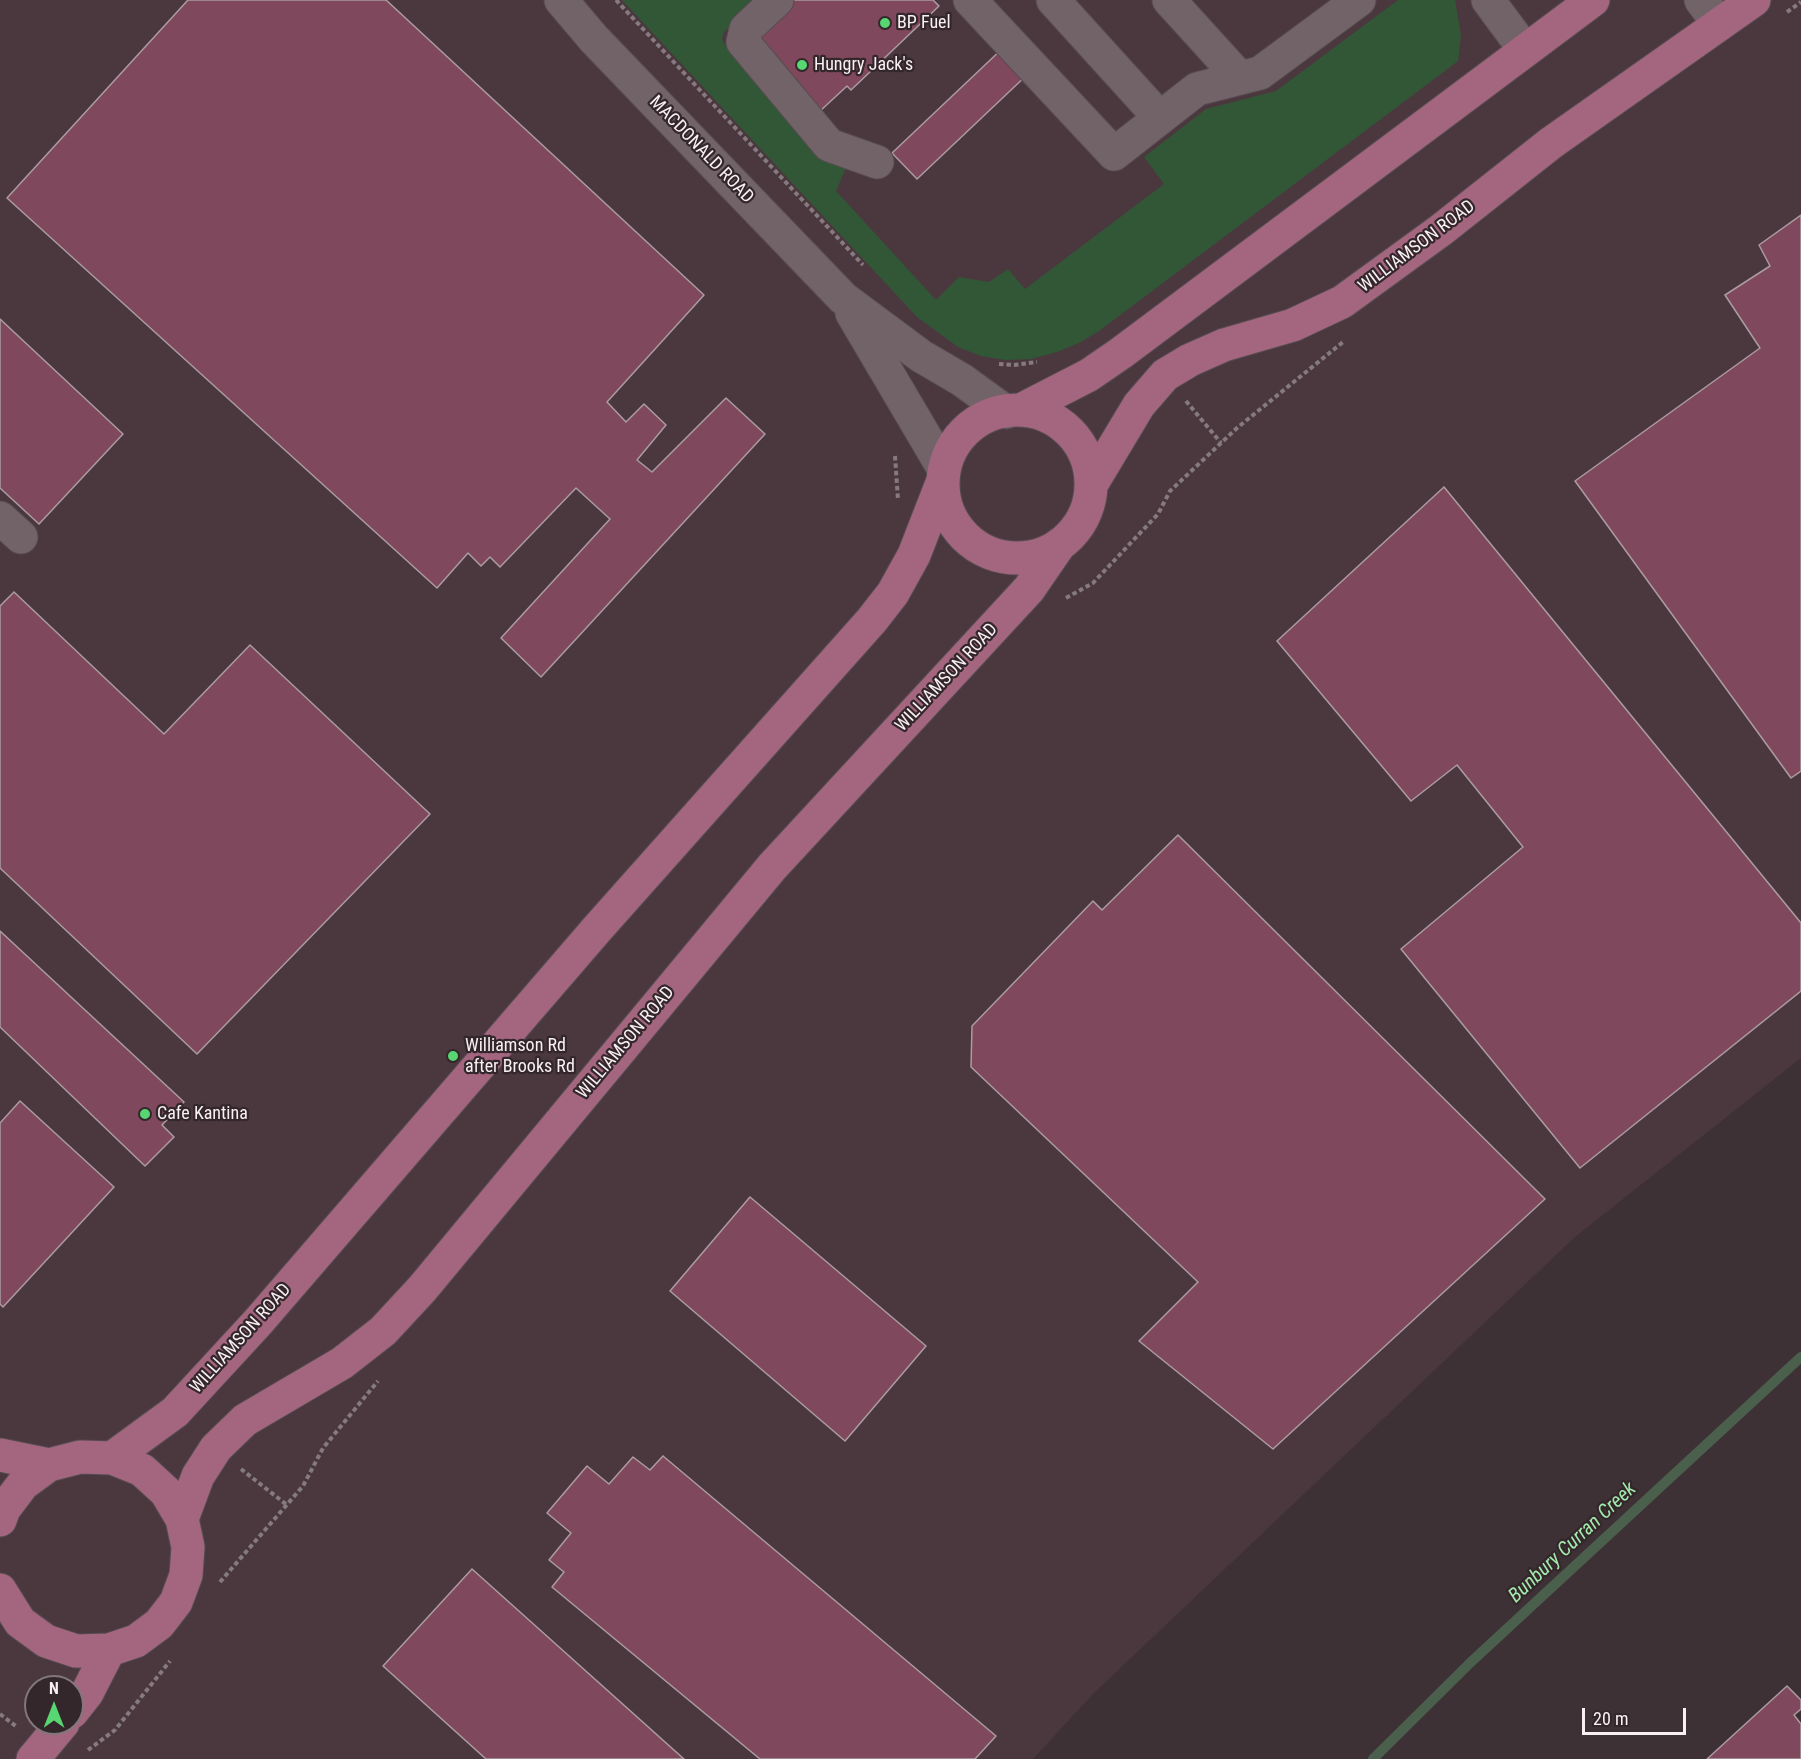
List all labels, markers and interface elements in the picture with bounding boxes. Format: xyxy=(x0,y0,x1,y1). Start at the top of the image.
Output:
place label: BP Fuel xyxy=(897,12,951,34)
marker: BP Fuel xyxy=(878,16,892,30)
place label: Hungry Jack's xyxy=(814,54,913,76)
marker: Hungry Jack's xyxy=(795,58,809,72)
street label: MACDONALD ROAD xyxy=(644,92,758,208)
street label: WILLIAMSON ROAD xyxy=(1354,196,1480,298)
street label: WILLIAMSON ROAD xyxy=(891,619,1003,737)
street label: WILLIAMSON ROAD xyxy=(573,982,679,1104)
place label: Williamson Rd after Brooks Rd xyxy=(465,1035,575,1078)
marker: Williamson Rd after Brooks Rd xyxy=(446,1049,460,1063)
place label: Cafe Kantina xyxy=(157,1103,248,1125)
marker: Cafe Kantina xyxy=(138,1107,152,1121)
street label: WILLIAMSON ROAD xyxy=(186,1280,296,1398)
water label: Bunbury Curran Creek xyxy=(1504,1478,1642,1608)
north arrow xyxy=(24,1675,84,1735)
text: N xyxy=(49,1679,59,1698)
scale bar xyxy=(1585,1696,1688,1734)
text: 20 m xyxy=(1593,1708,1628,1729)

